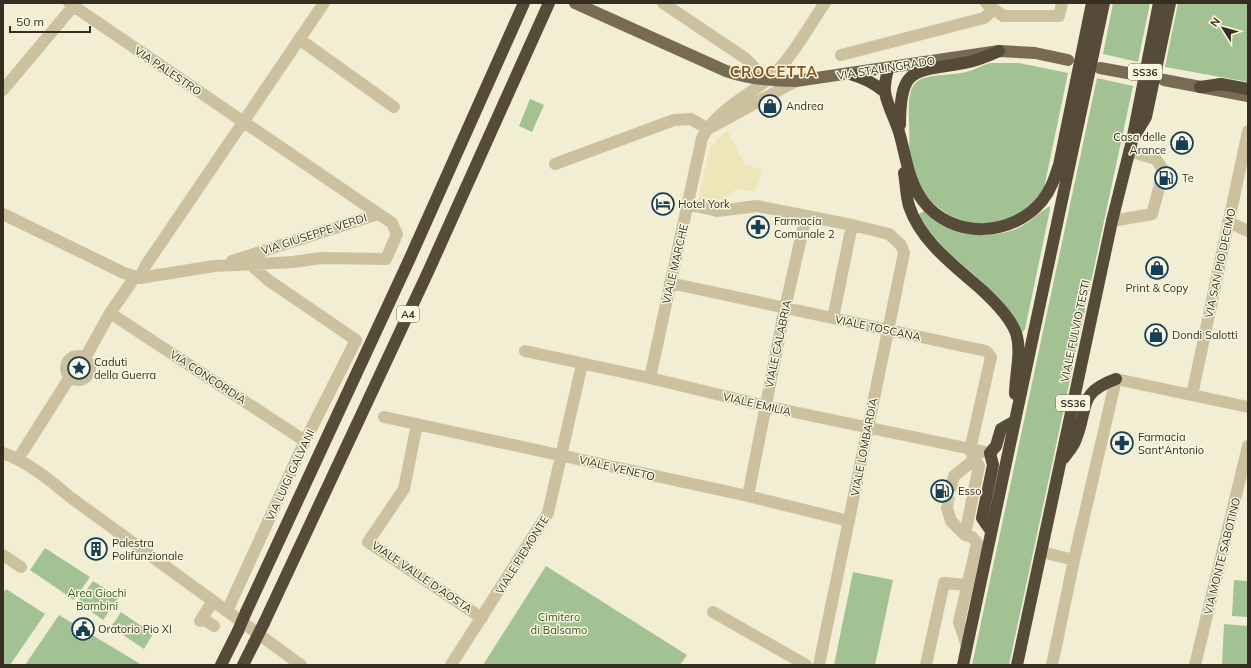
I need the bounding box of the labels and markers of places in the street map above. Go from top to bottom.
shop icon: Andrea [757,93,783,119]
place label: Andrea [786,99,824,113]
place label: Casa delle Arance [1113,130,1166,157]
shop icon: Casa delle Arance [1169,130,1195,156]
fuel station icon: Te [1153,165,1179,191]
place label: Te [1182,171,1194,185]
hotel icon: Hotel York [650,191,676,217]
place label: Hotel York [678,197,730,211]
pharmacy icon: Farmacia Comunale 2 [745,214,771,240]
place label: Farmacia Comunale 2 [774,214,835,241]
shop icon: Print & Copy [1144,255,1170,281]
place label: Print & Copy [1126,281,1189,295]
shop icon: Dondi Salotti [1143,322,1169,348]
place label: Dondi Salotti [1172,328,1238,342]
place icon: Caduti della Guerra [66,355,92,381]
place label: Caduti della Guerra [94,355,156,382]
pharmacy icon: Farmacia Sant'Antonio [1109,430,1135,456]
place label: Farmacia Sant'Antonio [1138,430,1204,457]
fuel station icon: Esso [929,478,955,504]
place label: Esso [958,484,982,498]
building icon: Palestra Polifunzionale [83,536,109,562]
place label: Palestra Polifunzionale [112,536,183,563]
public building icon: Oratorio Pio XI [70,616,96,642]
place label: Oratorio Pio XI [98,622,172,636]

